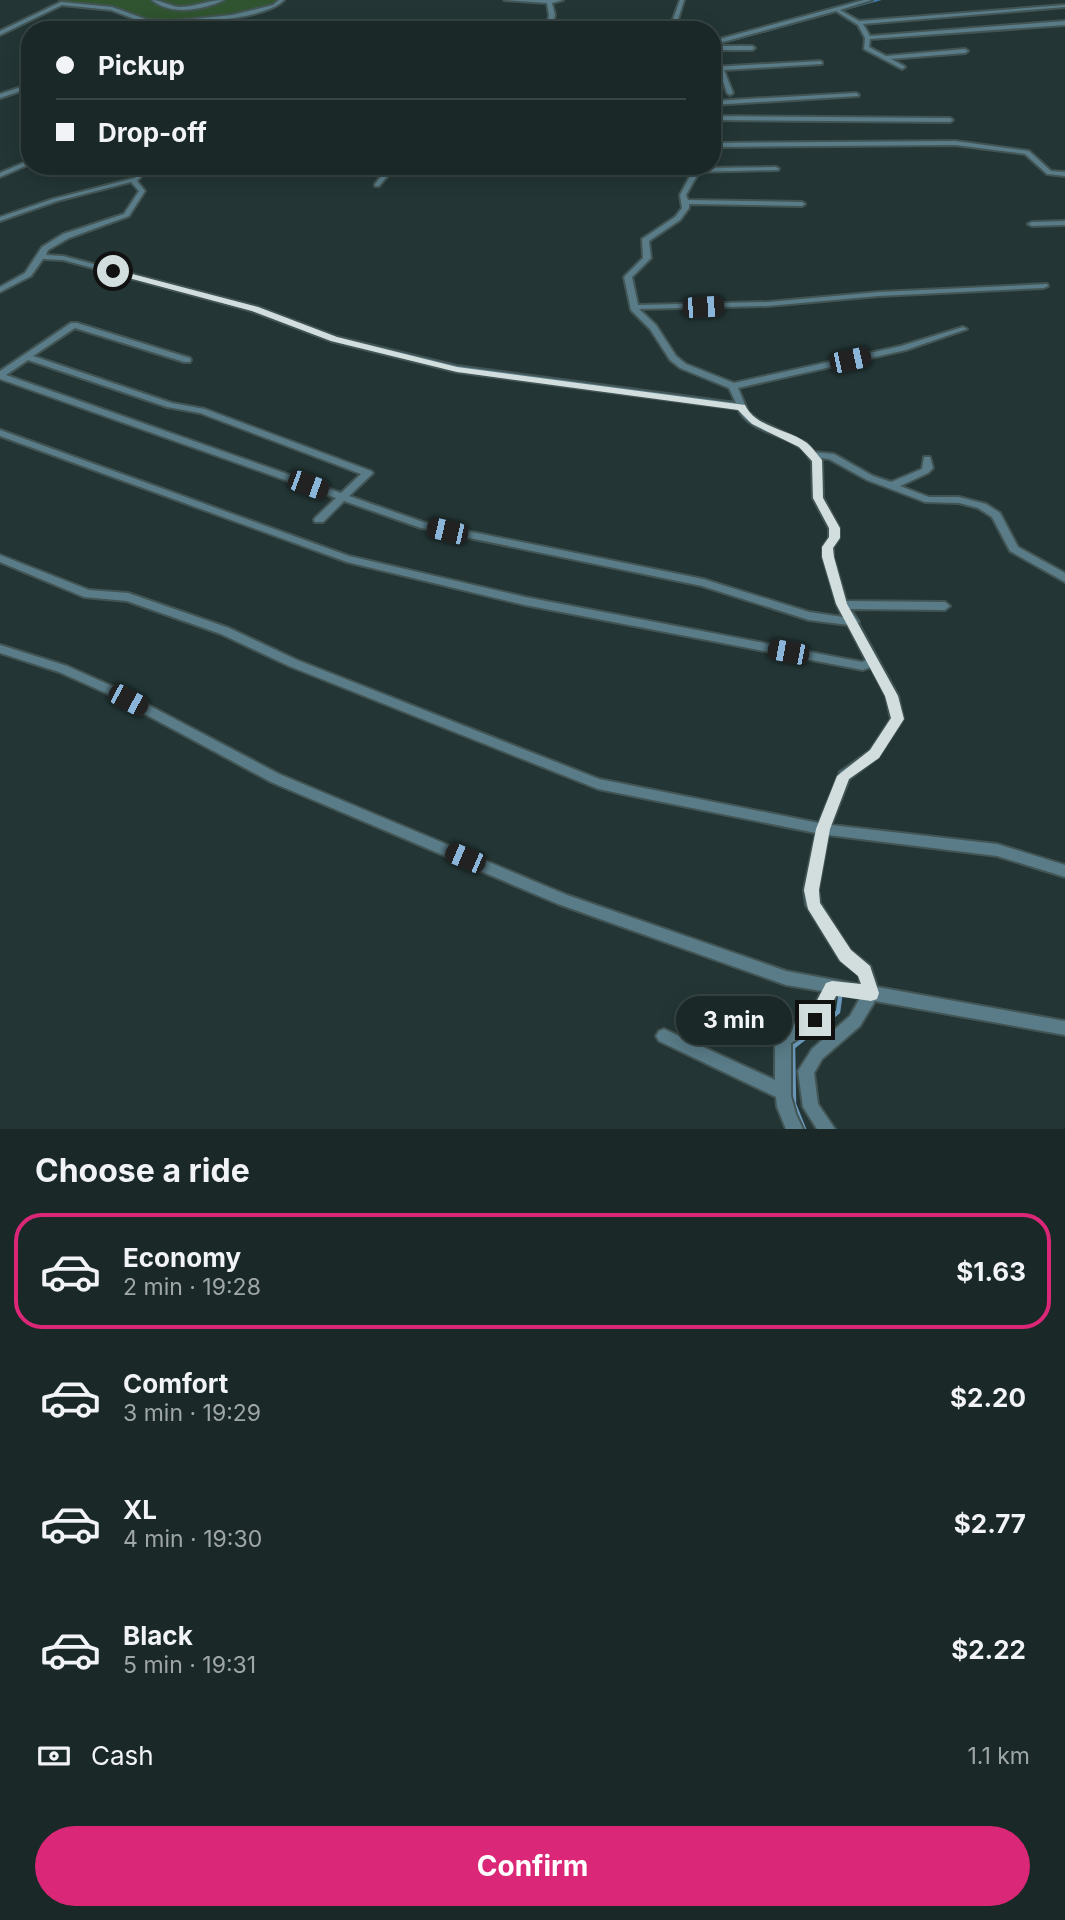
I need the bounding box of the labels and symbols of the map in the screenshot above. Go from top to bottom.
route start [97,255,129,287]
car [682,295,725,319]
car [828,345,873,375]
car [285,468,332,502]
car [425,516,470,546]
car [766,638,811,666]
car [105,681,152,719]
car [442,840,489,876]
callout: 3 min [675,996,790,1044]
route end [799,1004,831,1036]

